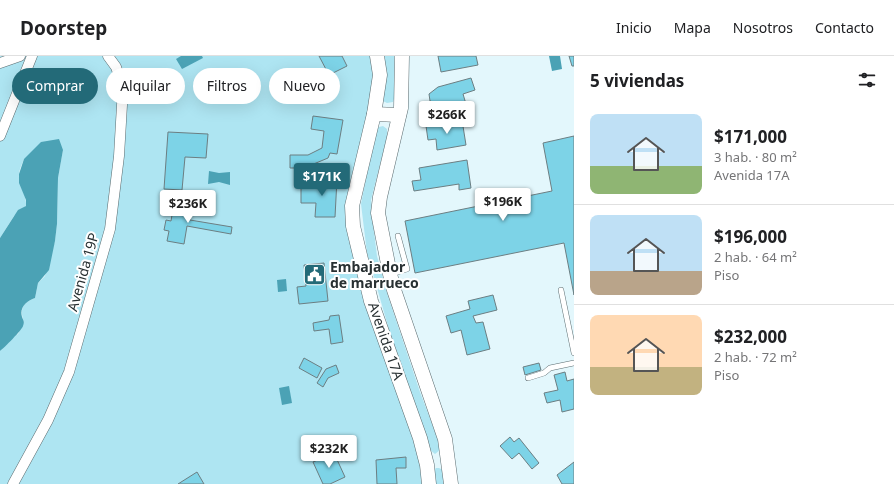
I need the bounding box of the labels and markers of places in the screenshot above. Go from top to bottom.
pin: $266K [419,101,475,135]
pin: $171K [294,163,350,197]
pin: $196K [475,188,531,222]
pin: $236K [160,190,216,224]
place label: Embajador de marrueco [330,257,419,292]
public building icon: Embajador de marrueco [302,262,328,288]
pin: $232K [301,435,357,469]

